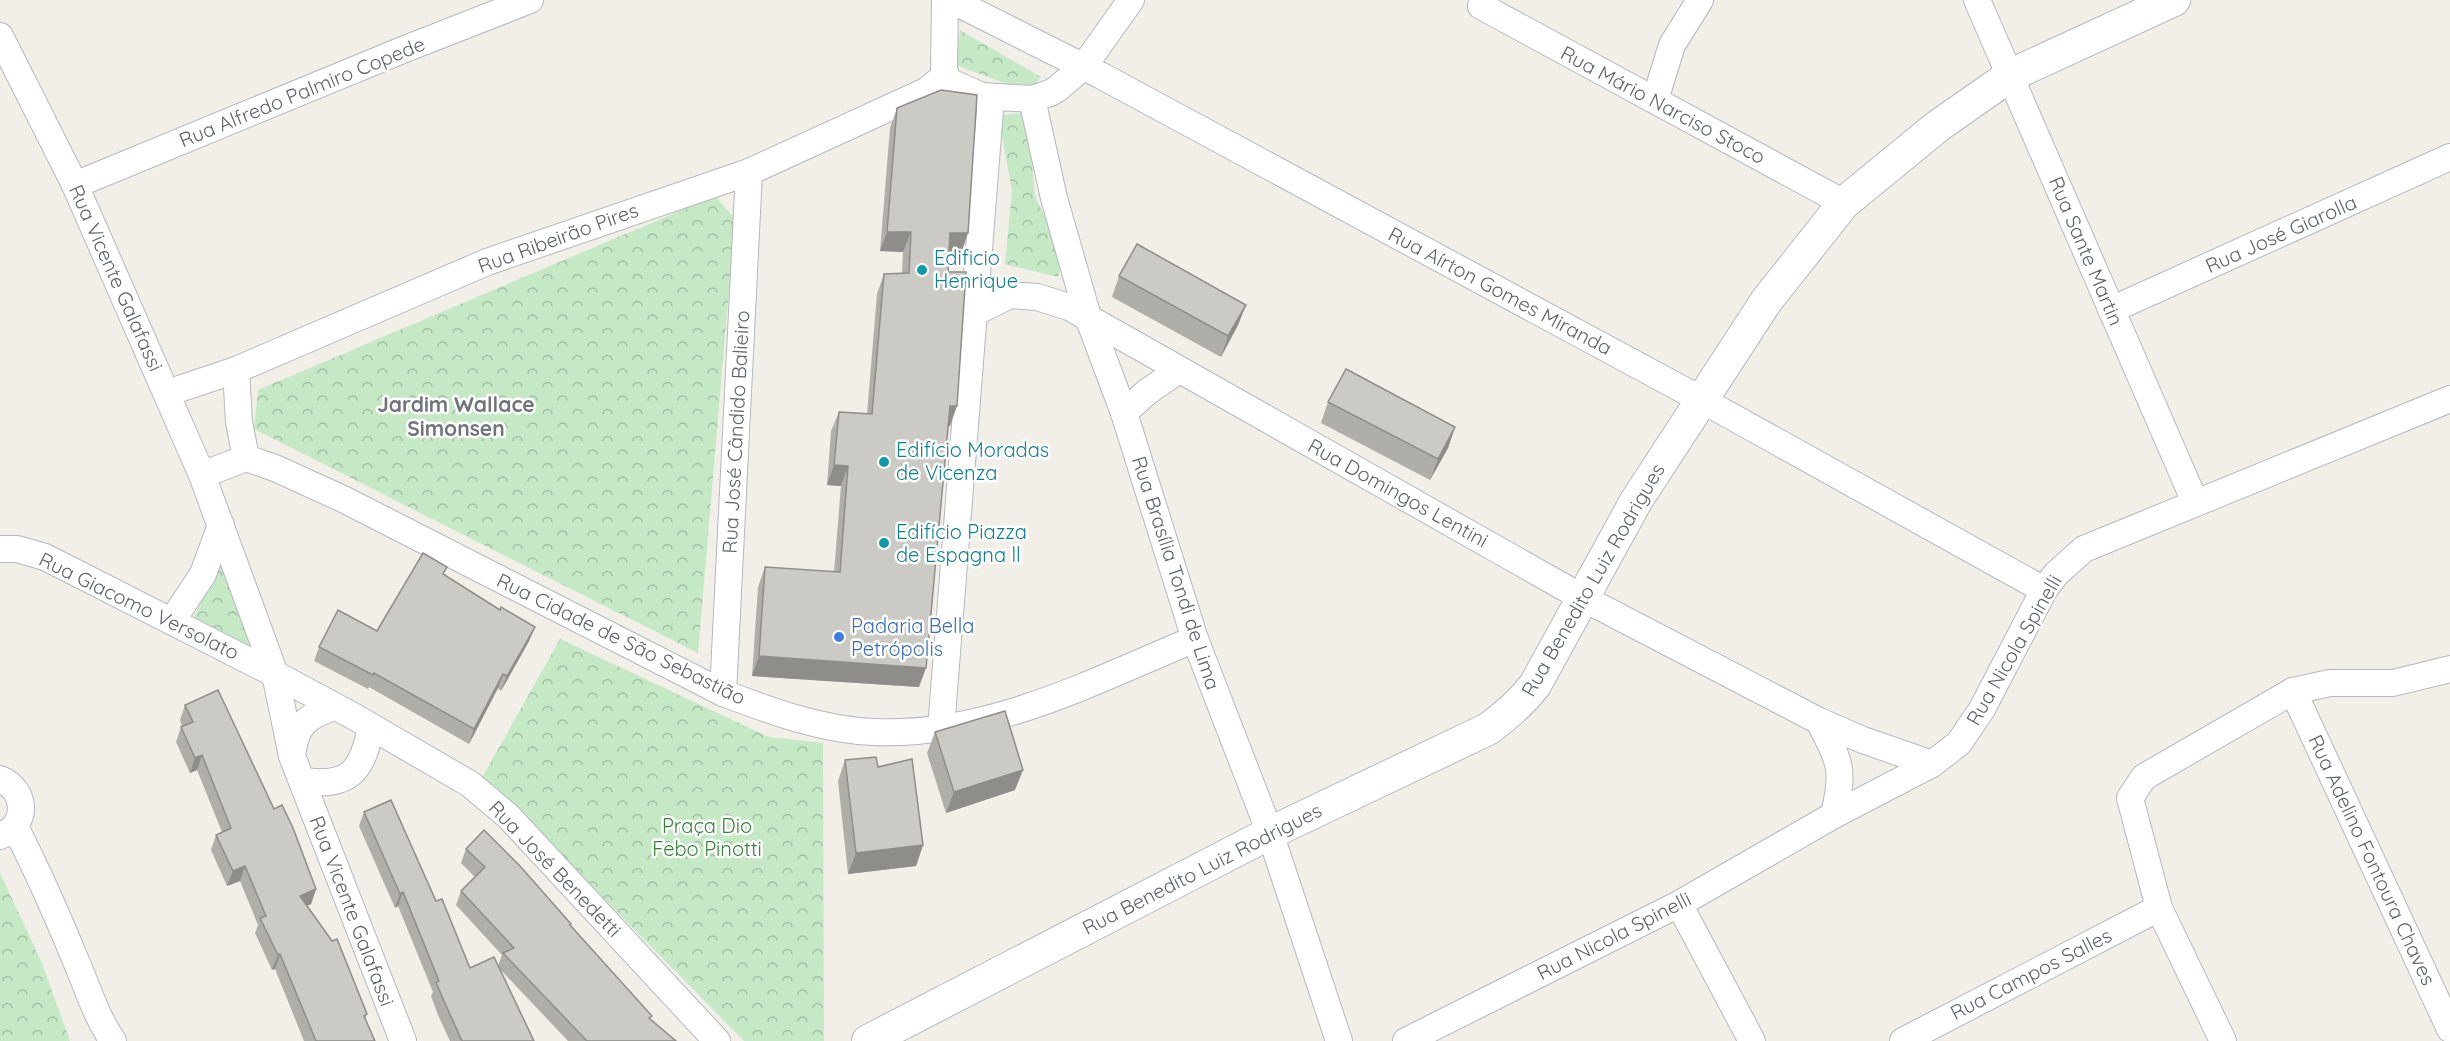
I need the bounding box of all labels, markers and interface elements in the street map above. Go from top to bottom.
street label: Rua Alfredo Palmiro Copede [175,31,428,152]
street label: Rua Mário Narciso Stoco [1557,40,1770,169]
street label: Rua Sante Martin [2044,173,2129,329]
street label: Rua Vicente Galafassi [64,181,169,375]
street label: Rua José Giarolla [2201,189,2360,278]
street label: Rua Ribeirão Pires [474,197,641,278]
street label: Rua Aírton Gomes Miranda [1384,221,1616,360]
place label: Edificio Henrique [934,245,1018,293]
marker: Edificio Henrique [915,263,929,277]
street label: Rua José Cândido Balieiro [717,310,754,554]
district label: Jardim Wallace Simonsen [377,391,535,441]
street label: Rua Domingos Lentini [1304,433,1493,553]
place label: Edifício Moradas de Vicenza [896,437,1049,485]
street label: Rua Brasília Tondi de Lima [1127,453,1226,693]
marker: Edifício Moradas de Vicenza [877,455,891,469]
street label: Rua Benedito Luiz Rodrigues [1515,459,1670,701]
place label: Edifício Piazza de Espagna ll [896,519,1027,567]
marker: Edifício Piazza de Espagna ll [877,536,891,550]
street label: Rua Giacomo Versolato [35,546,243,665]
street label: Rua Cidade de São Sebastião [493,567,750,710]
street label: Rua Nicola Spinelli [1960,570,2067,729]
place label: Padaria Bella Petrópolis [851,613,974,661]
marker: Padaria Bella Petrópolis [832,630,846,644]
street label: Rua Adelino Fontoura Chaves [2303,730,2442,989]
street label: Rua José Benedetti [484,795,627,942]
street label: Rua Benedito Luiz Rodrigues [1078,797,1326,940]
street label: Rua Vicente Galafassi [305,812,400,1009]
park label: Praça Dio Febo Pinotti [652,813,762,861]
street label: Rua Nicola Spinelli [1533,886,1695,985]
street label: Rua Campos Salles [1946,922,2116,1025]

